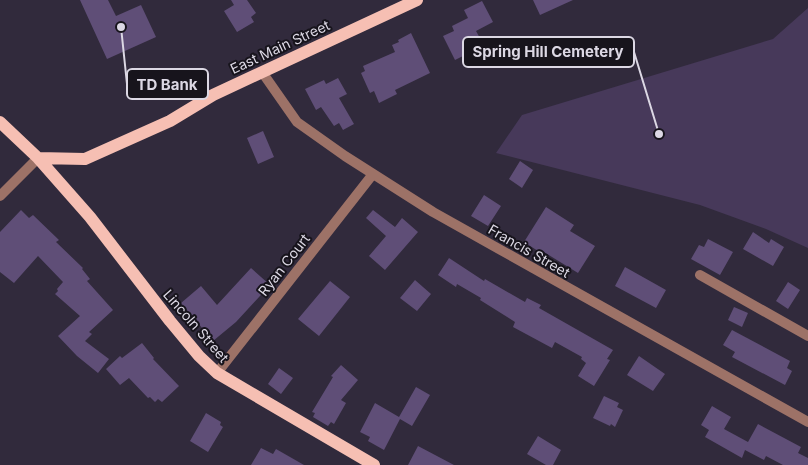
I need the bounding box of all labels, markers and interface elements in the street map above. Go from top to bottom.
street label: East Main Street [227,16,333,77]
callout: Spring Hill Cemetery [463,37,634,67]
text: Spring Hill Cemetery [472,42,624,61]
callout: TD Bank [127,69,208,99]
text: TD Bank [136,75,198,94]
street label: Francis Street [485,220,573,281]
street label: Ryan Court [254,230,313,299]
street label: Lincoln Street [160,286,233,366]

